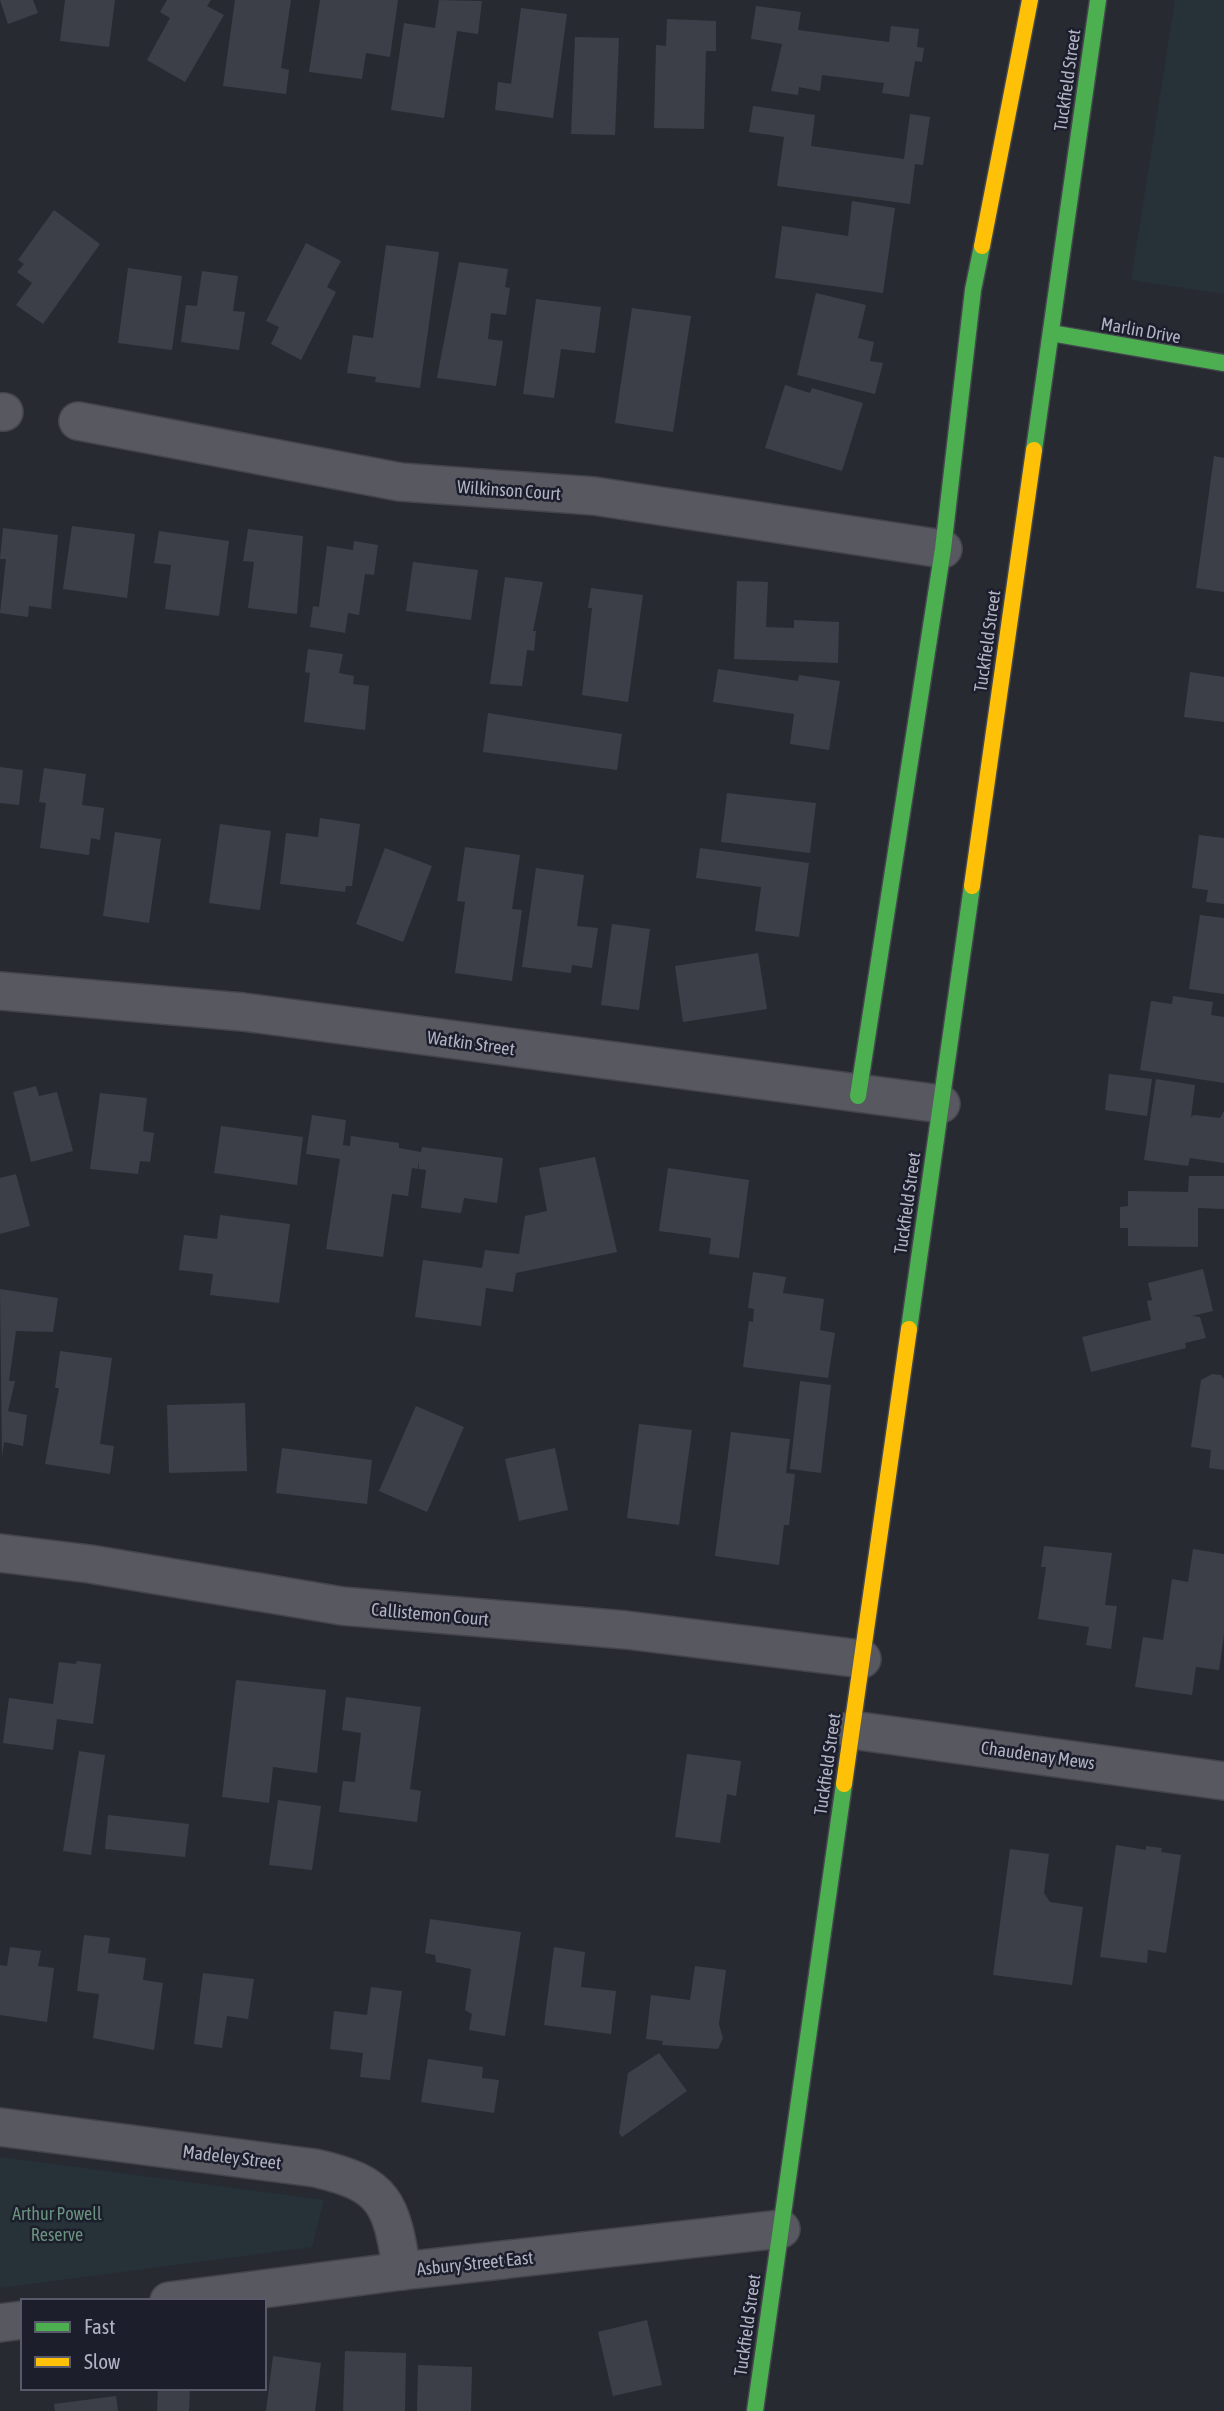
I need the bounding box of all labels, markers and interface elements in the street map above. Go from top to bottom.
street label: Tuckfield Street [1049,28,1085,132]
street label: Marlin Drive [1099,313,1183,347]
street label: Wilkinson Court [456,476,562,504]
street label: Tuckfield Street [969,589,1005,693]
street label: Watkin Street [426,1026,516,1060]
street label: Tuckfield Street [889,1151,925,1255]
street label: Callistemon Court [370,1598,490,1630]
street label: Tuckfield Street [809,1712,845,1816]
street label: Chaudenay Mews [980,1737,1096,1773]
street label: Madeley Street [182,2141,282,2173]
park label: Arthur Powell Reserve [12,2203,102,2245]
street label: Asbury Street East [416,2246,534,2280]
street label: Tuckfield Street [729,2273,765,2377]
legend [21,2299,266,2390]
text: Fast [84,2314,115,2338]
text: Slow [84,2349,121,2373]

